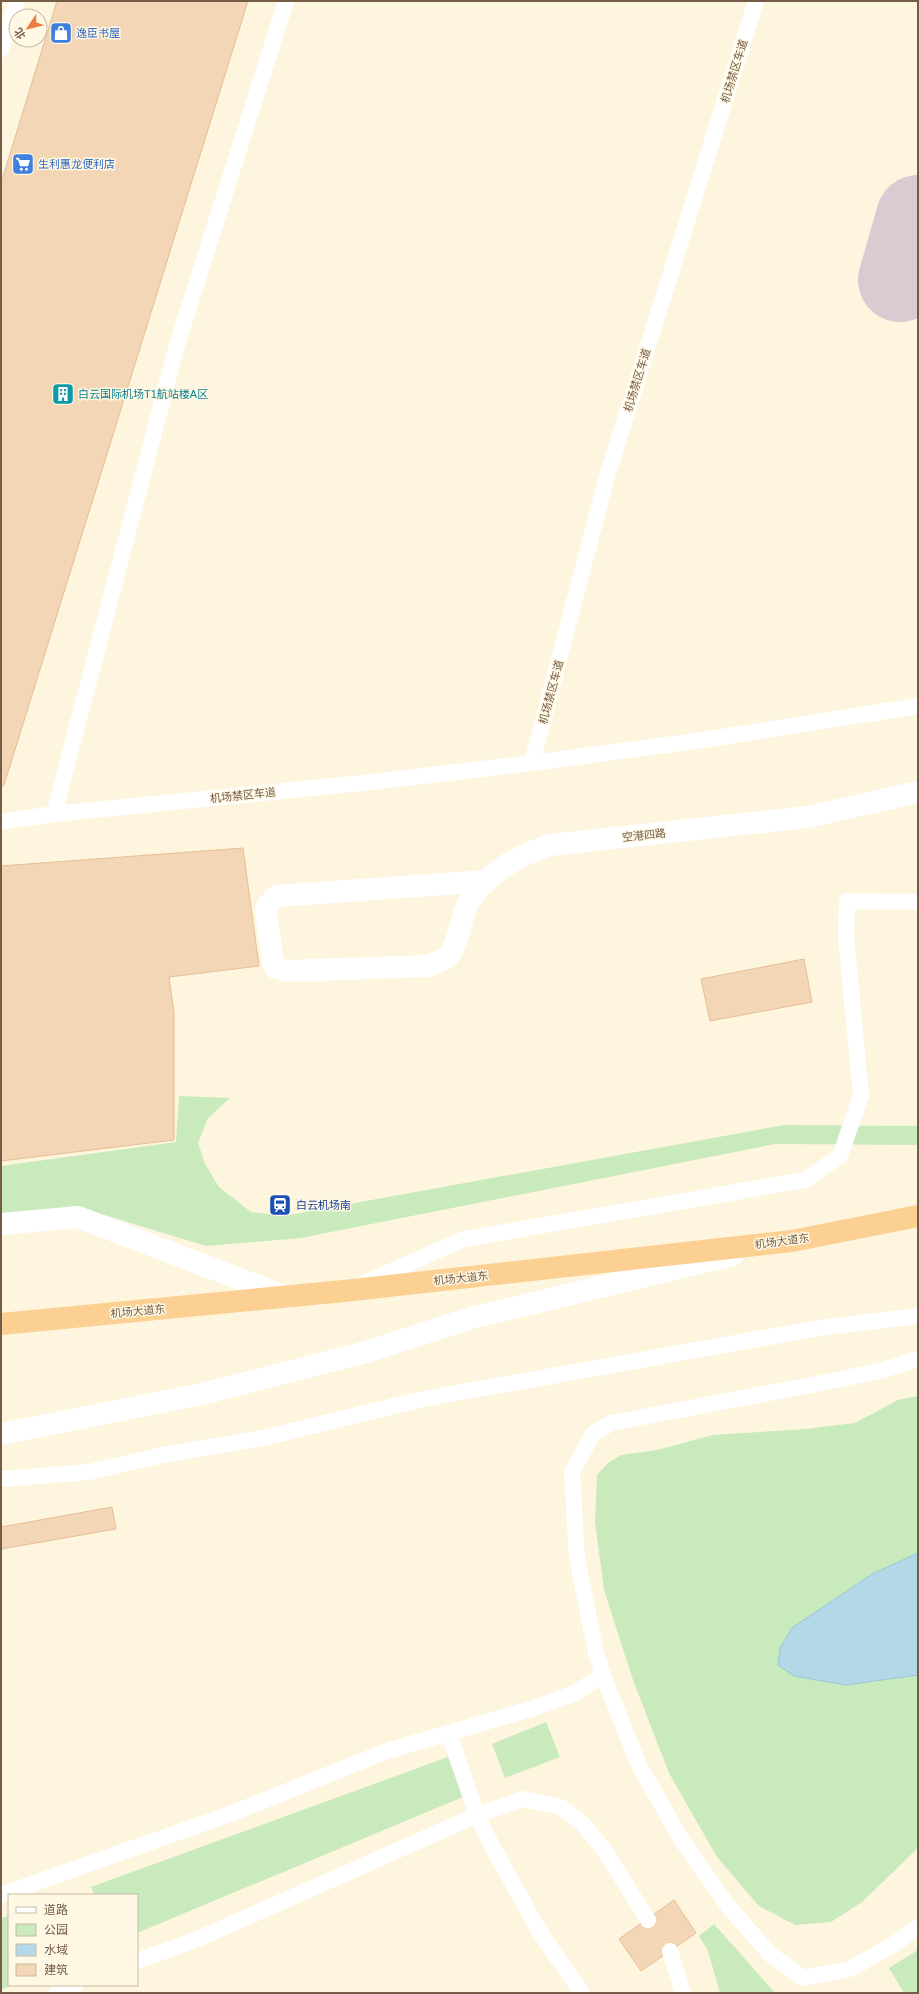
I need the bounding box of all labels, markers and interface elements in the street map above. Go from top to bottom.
north arrow [8,8,48,48]
shop icon: 逸臣书屋 [48,20,74,46]
text: 北 [12,26,28,42]
place label: 逸臣书屋 [76,27,120,39]
street label: 机场禁区车道 [719,38,749,104]
supermarket icon: 生利惠龙便利店 [10,151,36,177]
place label: 生利惠龙便利店 [38,158,115,170]
street label: 机场禁区车道 [622,347,652,413]
building icon: 白云国际机场T1航站楼A区 [50,381,76,407]
place label: 白云国际机场T1航站楼A区 [78,388,208,400]
street label: 机场禁区车道 [537,659,565,725]
street label: 机场禁区车道 [210,786,276,804]
street label: 空港四路 [621,827,667,843]
station icon: 白云机场南 [267,1192,293,1218]
place label: 白云机场南 [296,1199,351,1211]
street label: 机场大道东 [754,1231,810,1251]
street label: 机场大道东 [433,1269,489,1287]
street label: 机场大道东 [110,1303,166,1319]
legend [8,1894,138,1986]
text: 道路 [44,1903,68,1917]
text: 公园 [44,1923,68,1937]
text: 水域 [44,1943,68,1957]
text: 建筑 [44,1963,68,1977]

